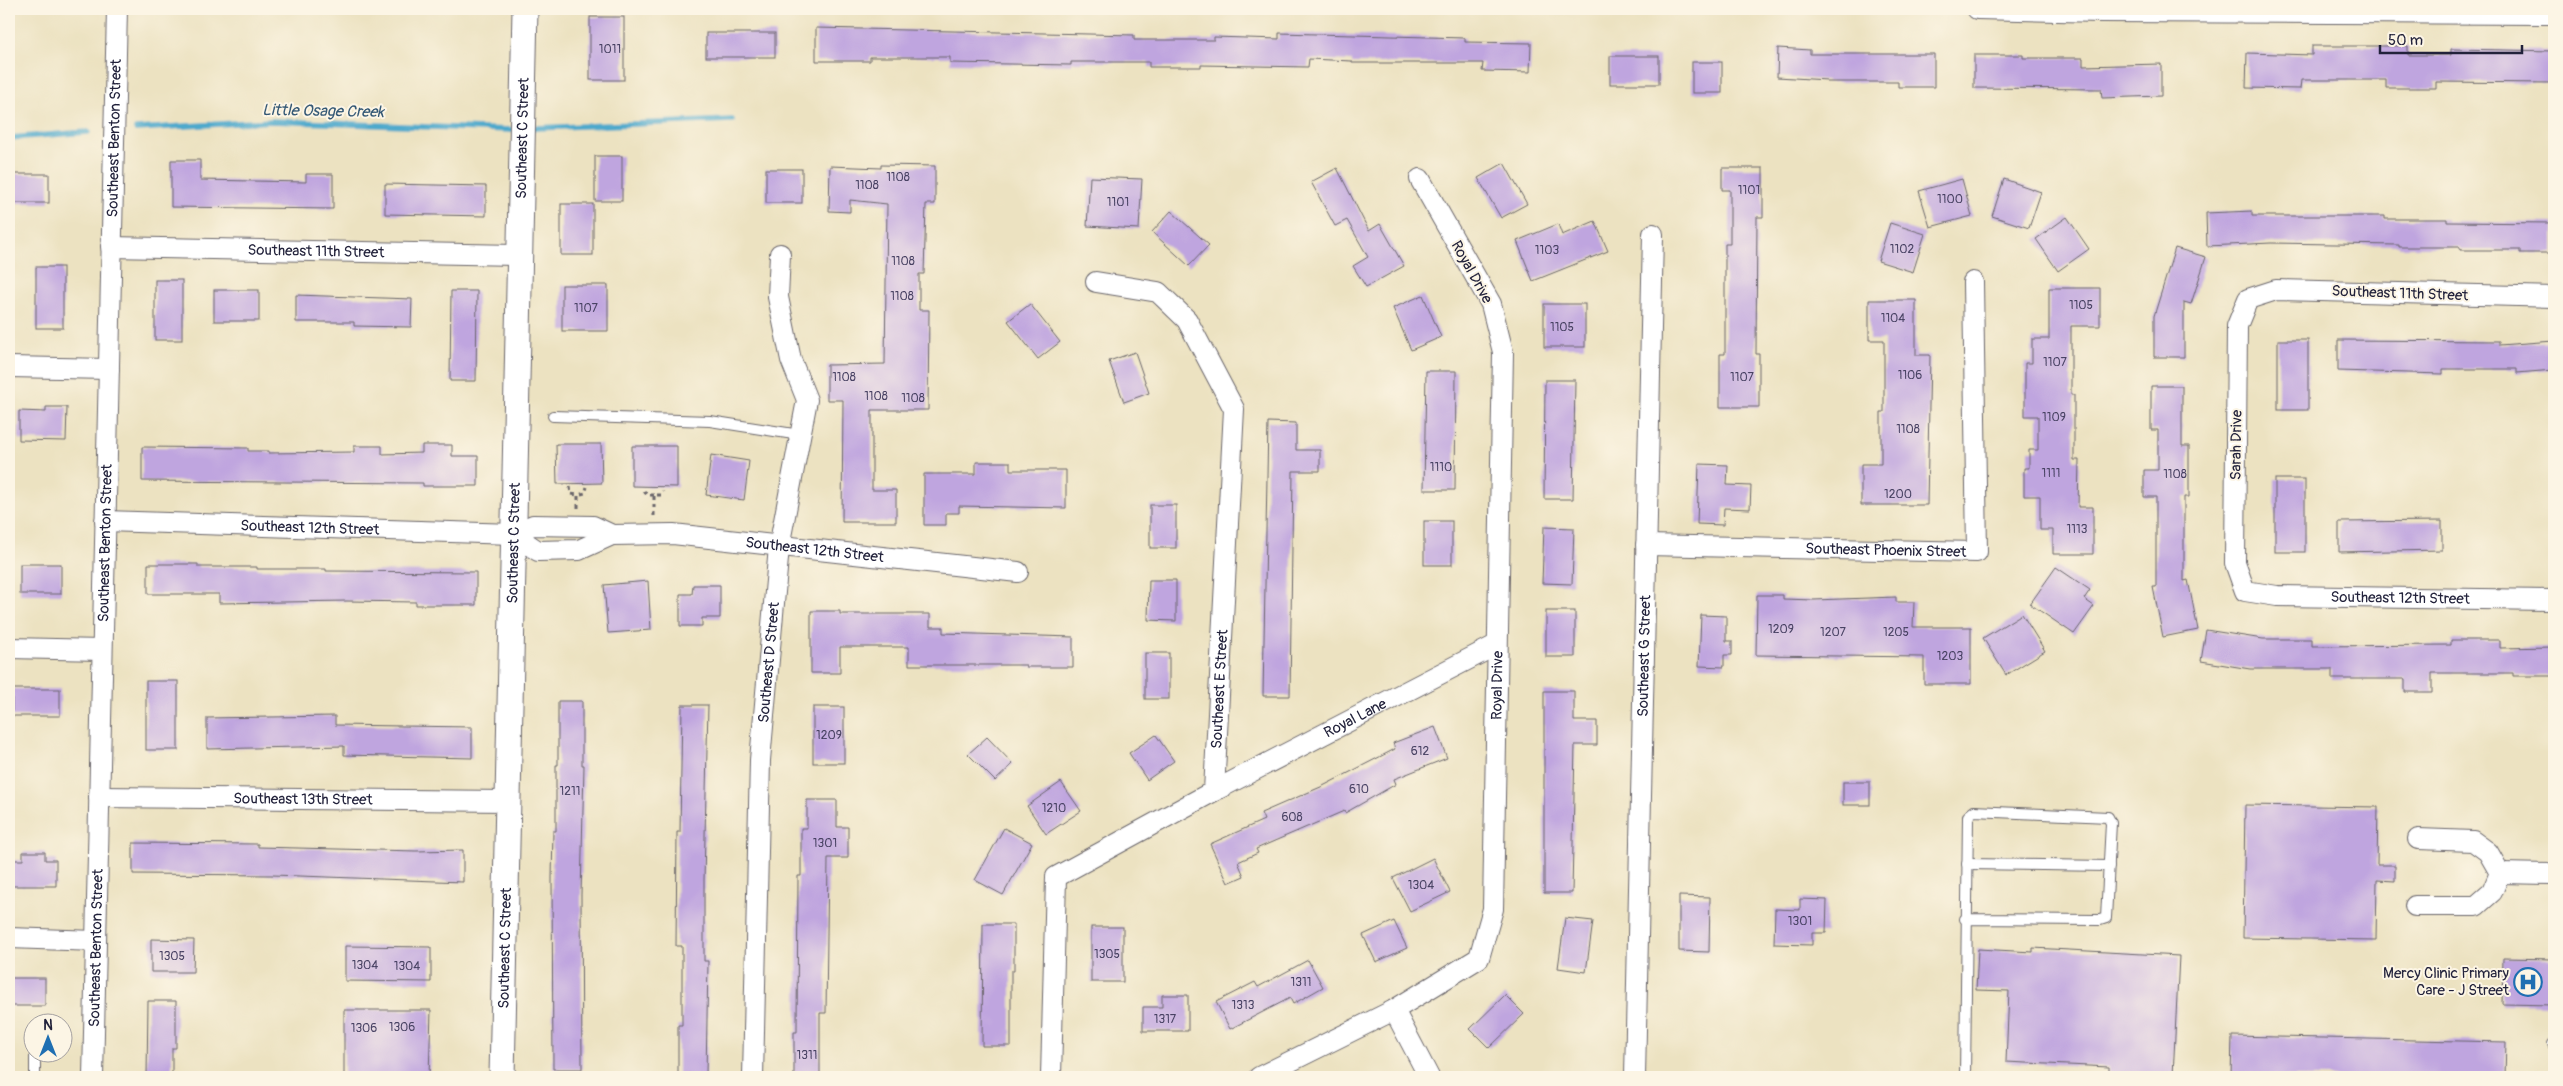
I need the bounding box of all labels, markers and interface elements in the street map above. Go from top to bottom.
scale bar [2380,22,2523,54]
text: 50 m [2388,31,2423,50]
house number: 1011 [599,42,621,57]
street label: Southeast Benton Street [103,58,126,218]
street label: Southeast C Street [512,77,534,199]
water label: Little Osage Creek [262,100,385,122]
house number: 1108 [886,170,910,185]
house number: 1108 [855,178,879,193]
house number: 1101 [1738,183,1760,198]
house number: 1100 [1937,192,1963,207]
house number: 1101 [1107,195,1129,210]
street label: Royal Drive [1447,237,1497,308]
street label: Southeast 11th Street [247,241,385,262]
house number: 1102 [1890,242,1914,257]
house number: 1103 [1535,243,1559,258]
house number: 1108 [891,254,915,269]
street label: Southeast 11th Street [2331,282,2469,305]
house number: 1108 [890,289,914,304]
house number: 1105 [2069,298,2093,313]
house number: 1107 [574,301,599,316]
house number: 1104 [1881,311,1905,326]
house number: 1105 [1550,320,1574,335]
house number: 1107 [2043,355,2068,370]
house number: 1106 [1898,368,1922,383]
house number: 1108 [832,370,856,385]
house number: 1107 [1730,370,1755,385]
house number: 1108 [864,389,888,404]
house number: 1108 [901,391,925,406]
street label: Sarah Drive [2226,409,2247,480]
house number: 1109 [2042,410,2066,425]
house number: 1108 [1896,422,1920,437]
house number: 1110 [1430,460,1452,475]
street label: Southeast Benton Street [94,463,117,622]
house number: 1111 [2042,466,2060,481]
house number: 1108 [2163,467,2187,482]
street label: Southeast C Street [503,481,525,604]
house number: 1200 [1884,487,1912,502]
street label: Southeast 12th Street [240,516,381,540]
house number: 1113 [2067,522,2088,537]
street label: Southeast 12th Street [744,533,886,567]
street label: Southeast Phoenix Street [1805,539,1968,562]
street label: Southeast 12th Street [2330,588,2471,609]
street label: Southeast G Street [1634,594,1655,717]
street label: Southeast D Street [754,600,784,724]
house number: 1209 [1768,622,1794,637]
house number: 1207 [1820,625,1847,640]
house number: 1205 [1883,625,1909,640]
street label: Southeast E Street [1207,628,1233,749]
house number: 1203 [1937,649,1963,664]
street label: Royal Drive [1487,650,1508,720]
street label: Royal Lane [1321,694,1390,742]
house number: 1209 [816,728,842,743]
house number: 612 [1411,744,1429,759]
house number: 610 [1349,782,1369,797]
house number: 1211 [560,784,580,799]
street label: Southeast 13th Street [233,789,374,810]
house number: 1210 [1042,801,1066,816]
house number: 608 [1281,810,1303,825]
house number: 1301 [813,836,837,851]
street label: Southeast Benton Street [85,868,108,1027]
house number: 1304 [1408,878,1434,893]
street label: Southeast C Street [494,886,516,1009]
house number: 1301 [1788,914,1812,929]
house number: 1305 [1094,947,1120,962]
house number: 1305 [159,949,185,964]
house number: 1304 [352,958,378,973]
house number: 1304 [394,959,420,974]
place label: Mercy Clinic Primary Care - J Street [2383,964,2510,1000]
hospital icon: Mercy Clinic Primary Care - J Street [2513,967,2543,997]
house number: 1311 [1291,975,1311,990]
house number: 1313 [1232,998,1255,1013]
house number: 1317 [1154,1012,1177,1027]
north arrow [22,1014,72,1064]
text: N [43,1017,53,1034]
house number: 1306 [389,1020,415,1035]
house number: 1306 [351,1021,377,1036]
house number: 1311 [797,1048,817,1063]

